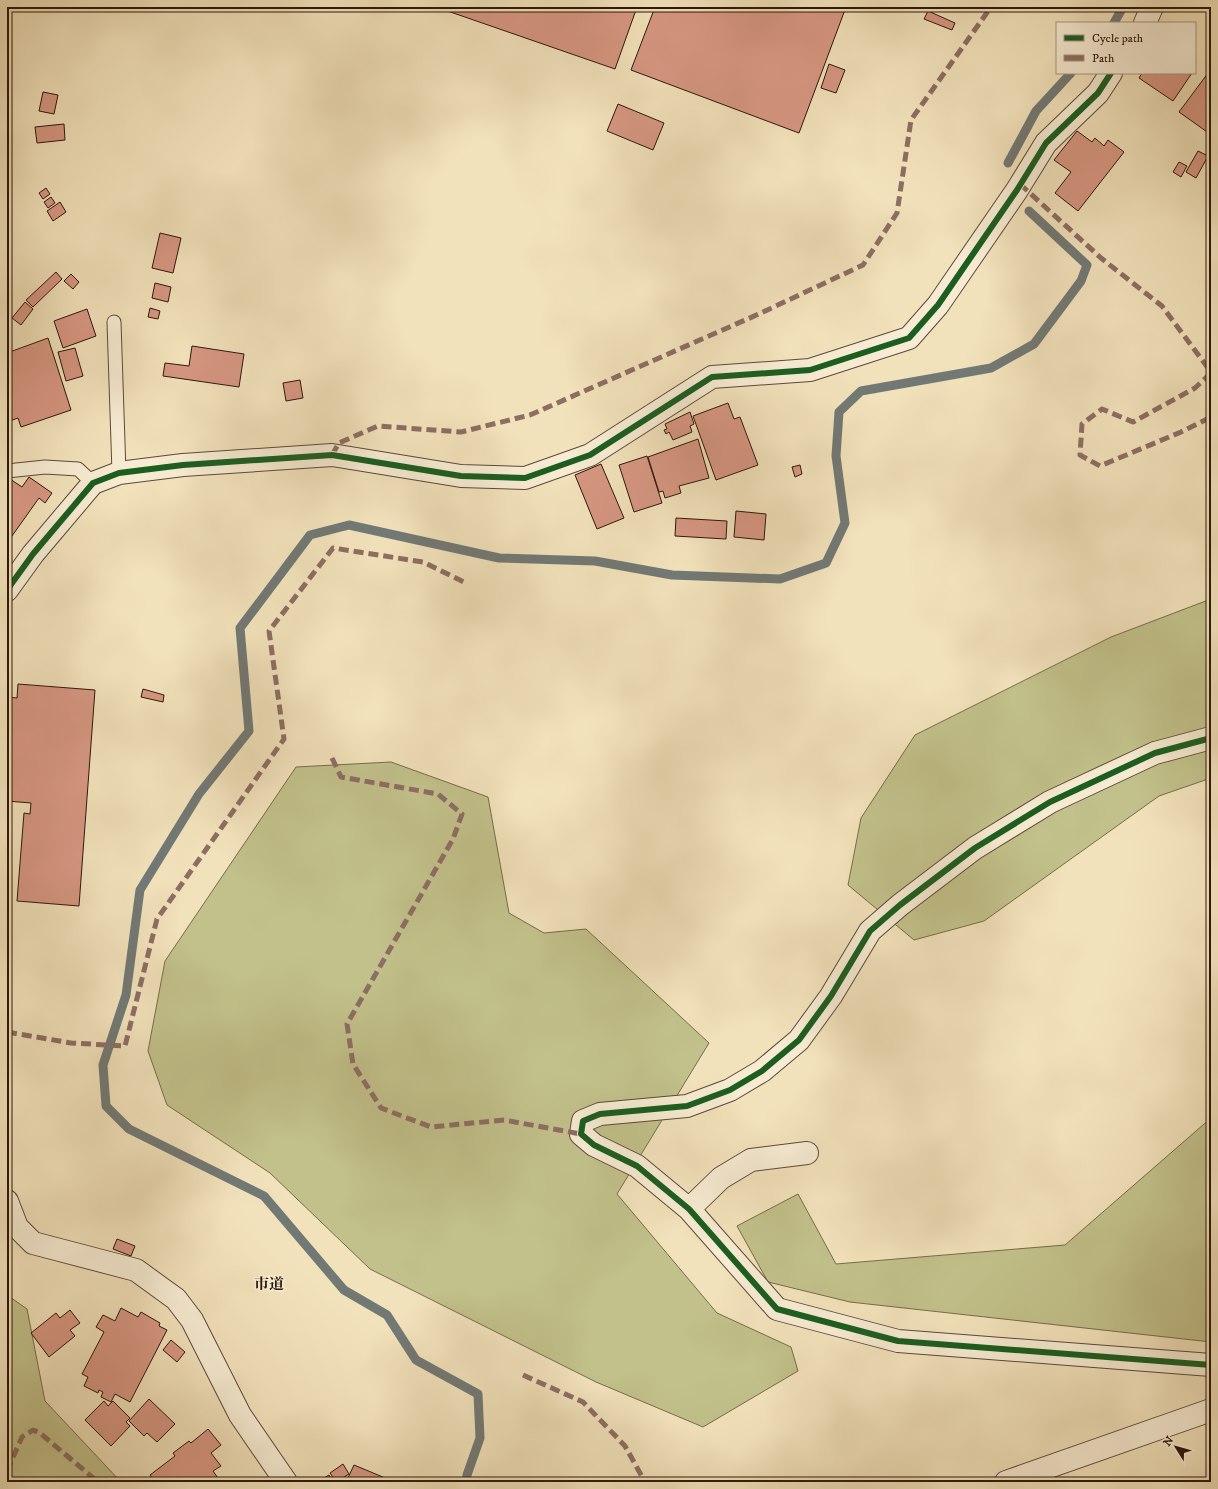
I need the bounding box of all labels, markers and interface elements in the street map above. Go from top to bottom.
legend [1056,22,1196,74]
text: Cycle path [1092,31,1144,46]
text: Path [1092,51,1115,66]
district label: 市道 [254,1275,284,1294]
north arrow [1156,1427,1196,1467]
text: N [1161,1434,1177,1449]

